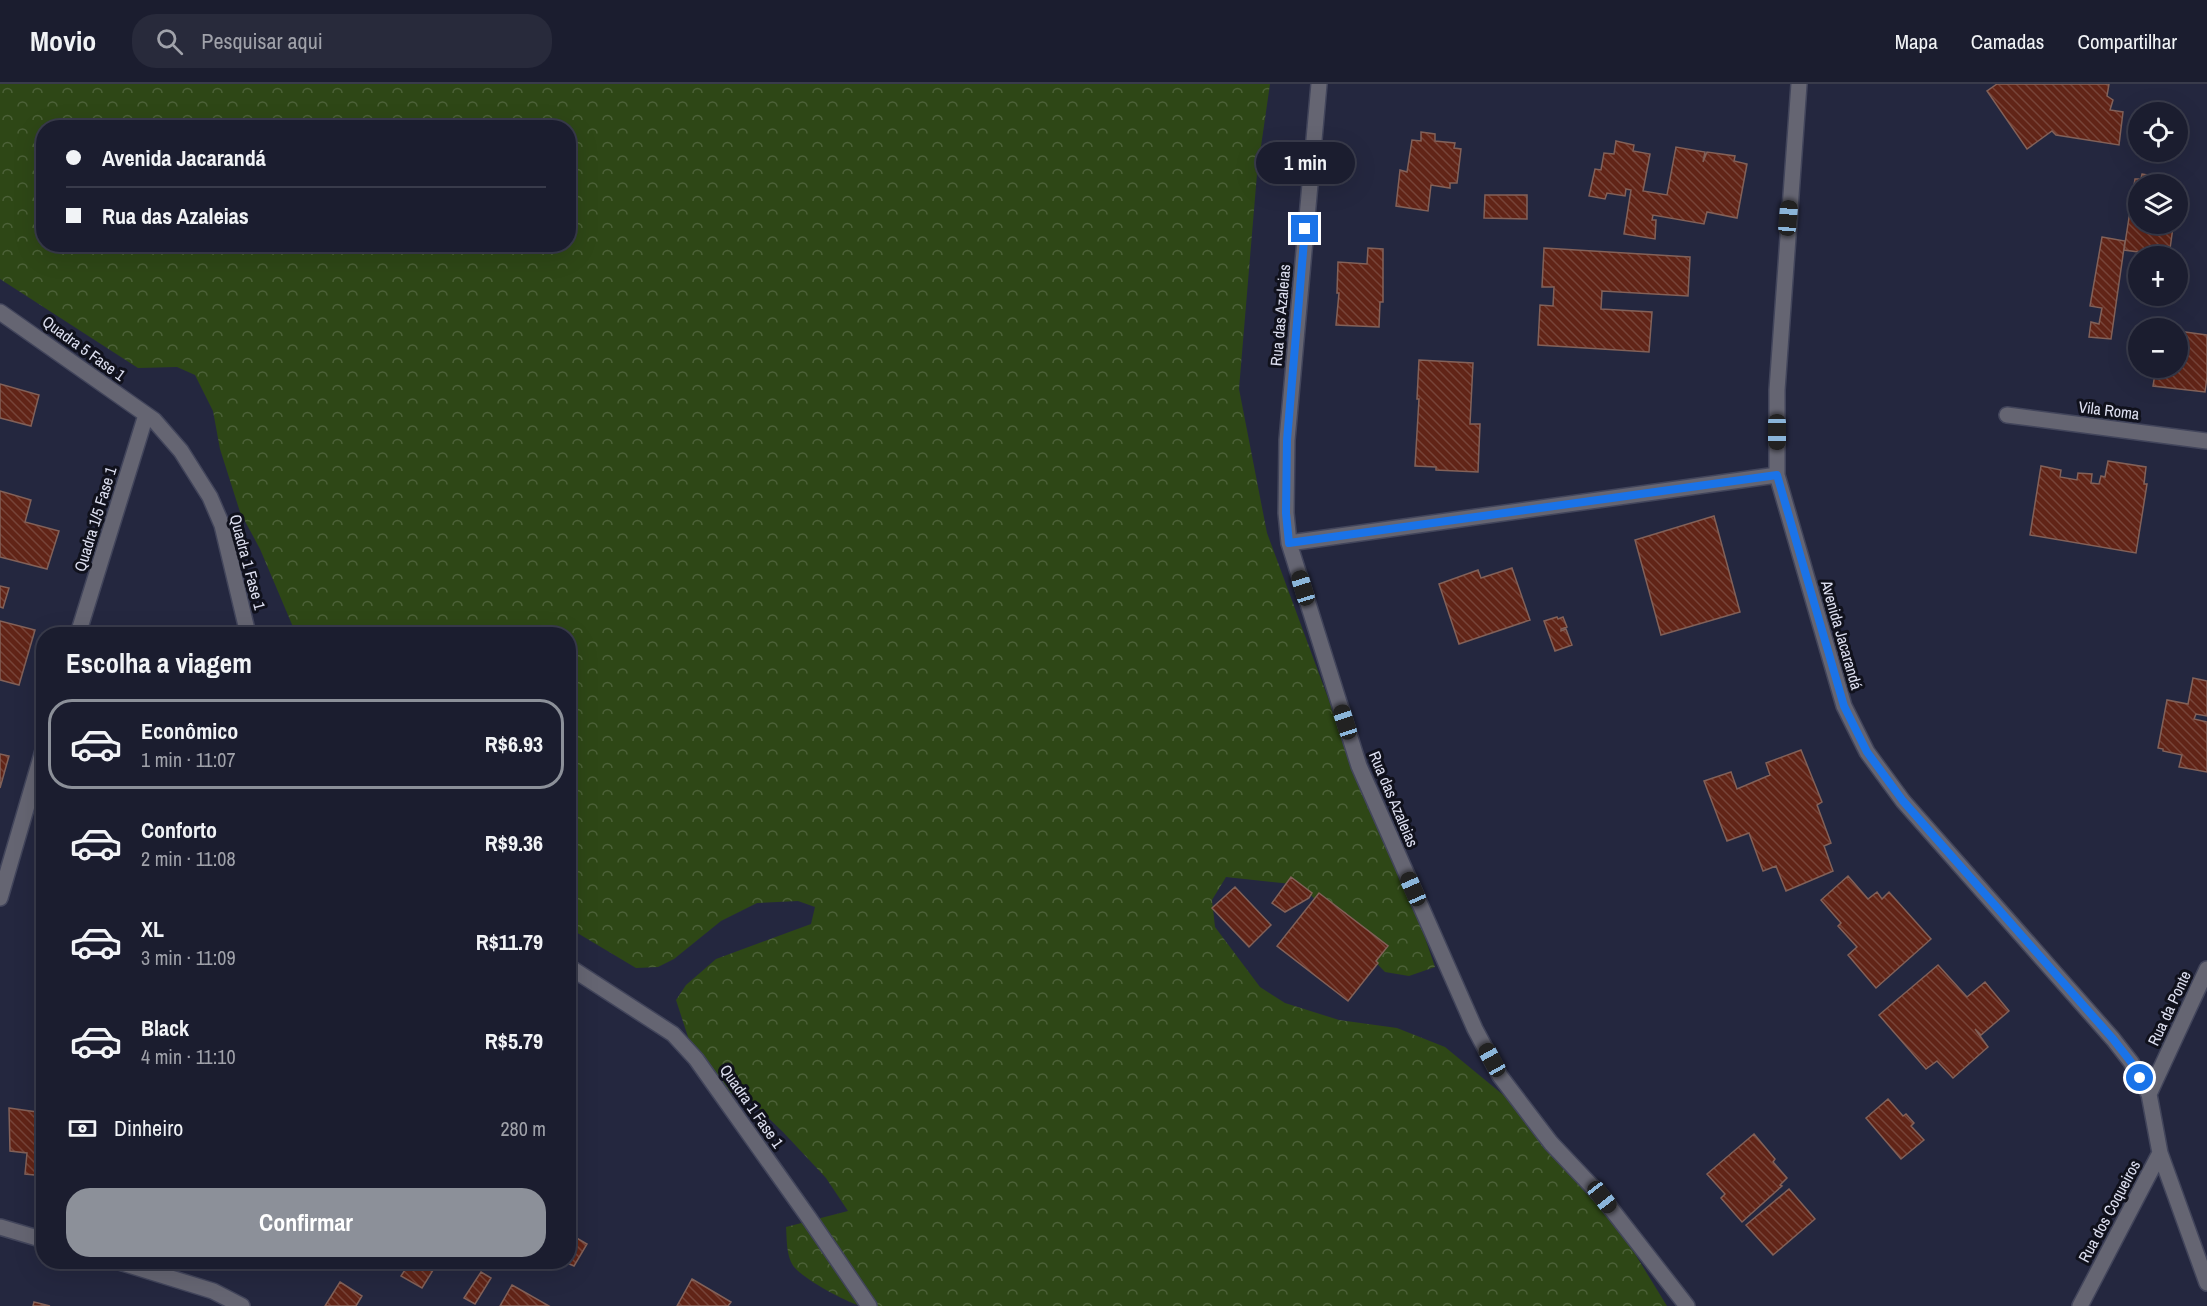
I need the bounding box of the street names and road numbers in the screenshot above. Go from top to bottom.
street label: Rua das Azaleias [1265,263,1295,367]
street label: Quadra 5 Fase 1 [38,310,131,386]
street label: Vila Roma [2077,395,2141,425]
street label: Quadra 1/5 Fase 1 [69,463,122,574]
street label: Quadra 1 Fase 1 [225,512,271,613]
street label: Avenida Jacarandá [1816,577,1868,693]
street label: Rua das Azaleias [1364,748,1424,850]
street label: Rua da Ponte [2142,967,2196,1049]
street label: Quadra 1 Fase 1 [715,1060,789,1153]
street label: Rua dos Coqueiros [2073,1156,2145,1266]

